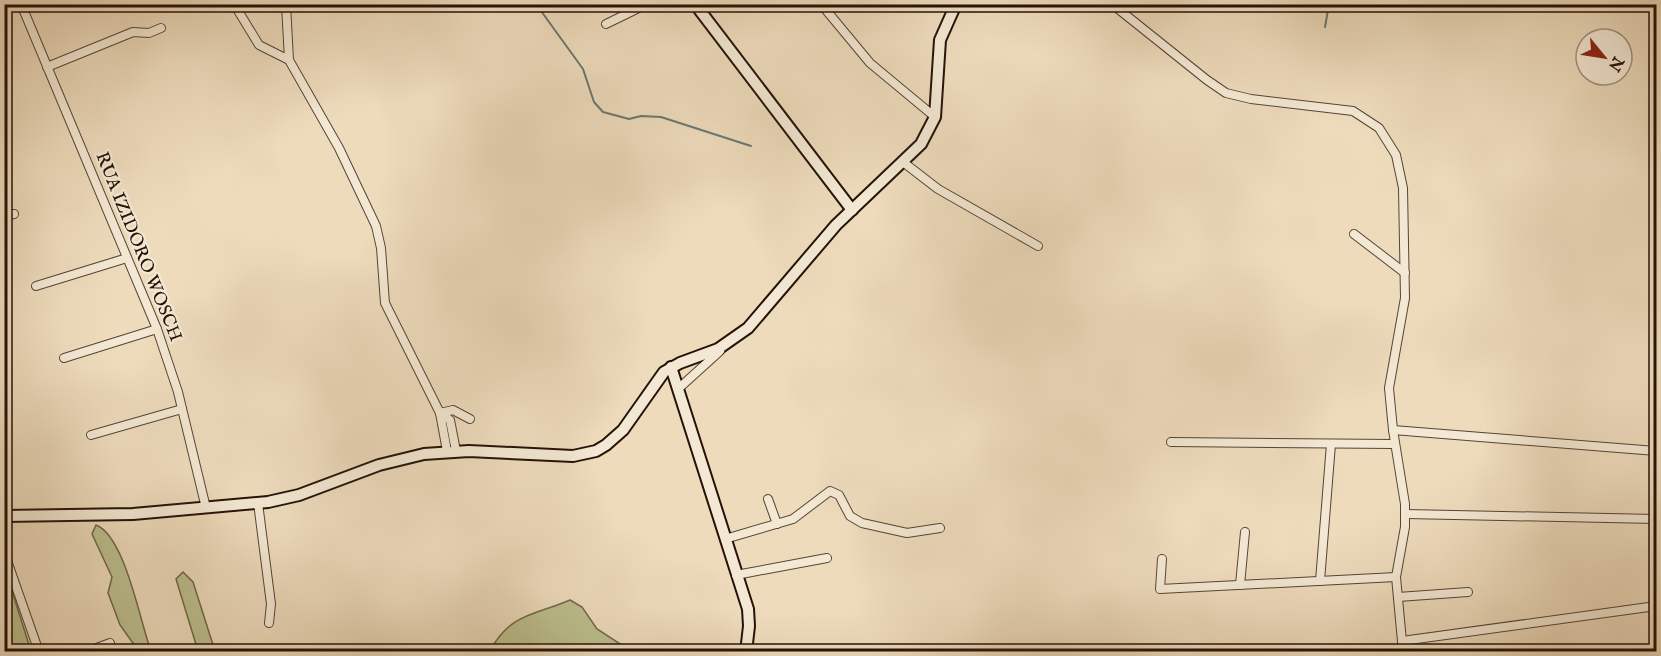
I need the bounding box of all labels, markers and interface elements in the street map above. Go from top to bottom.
north arrow [1574,27,1634,87]
text: N [1603,52,1628,75]
street label: RUA IZIDORO WOSCH [89,149,187,345]

